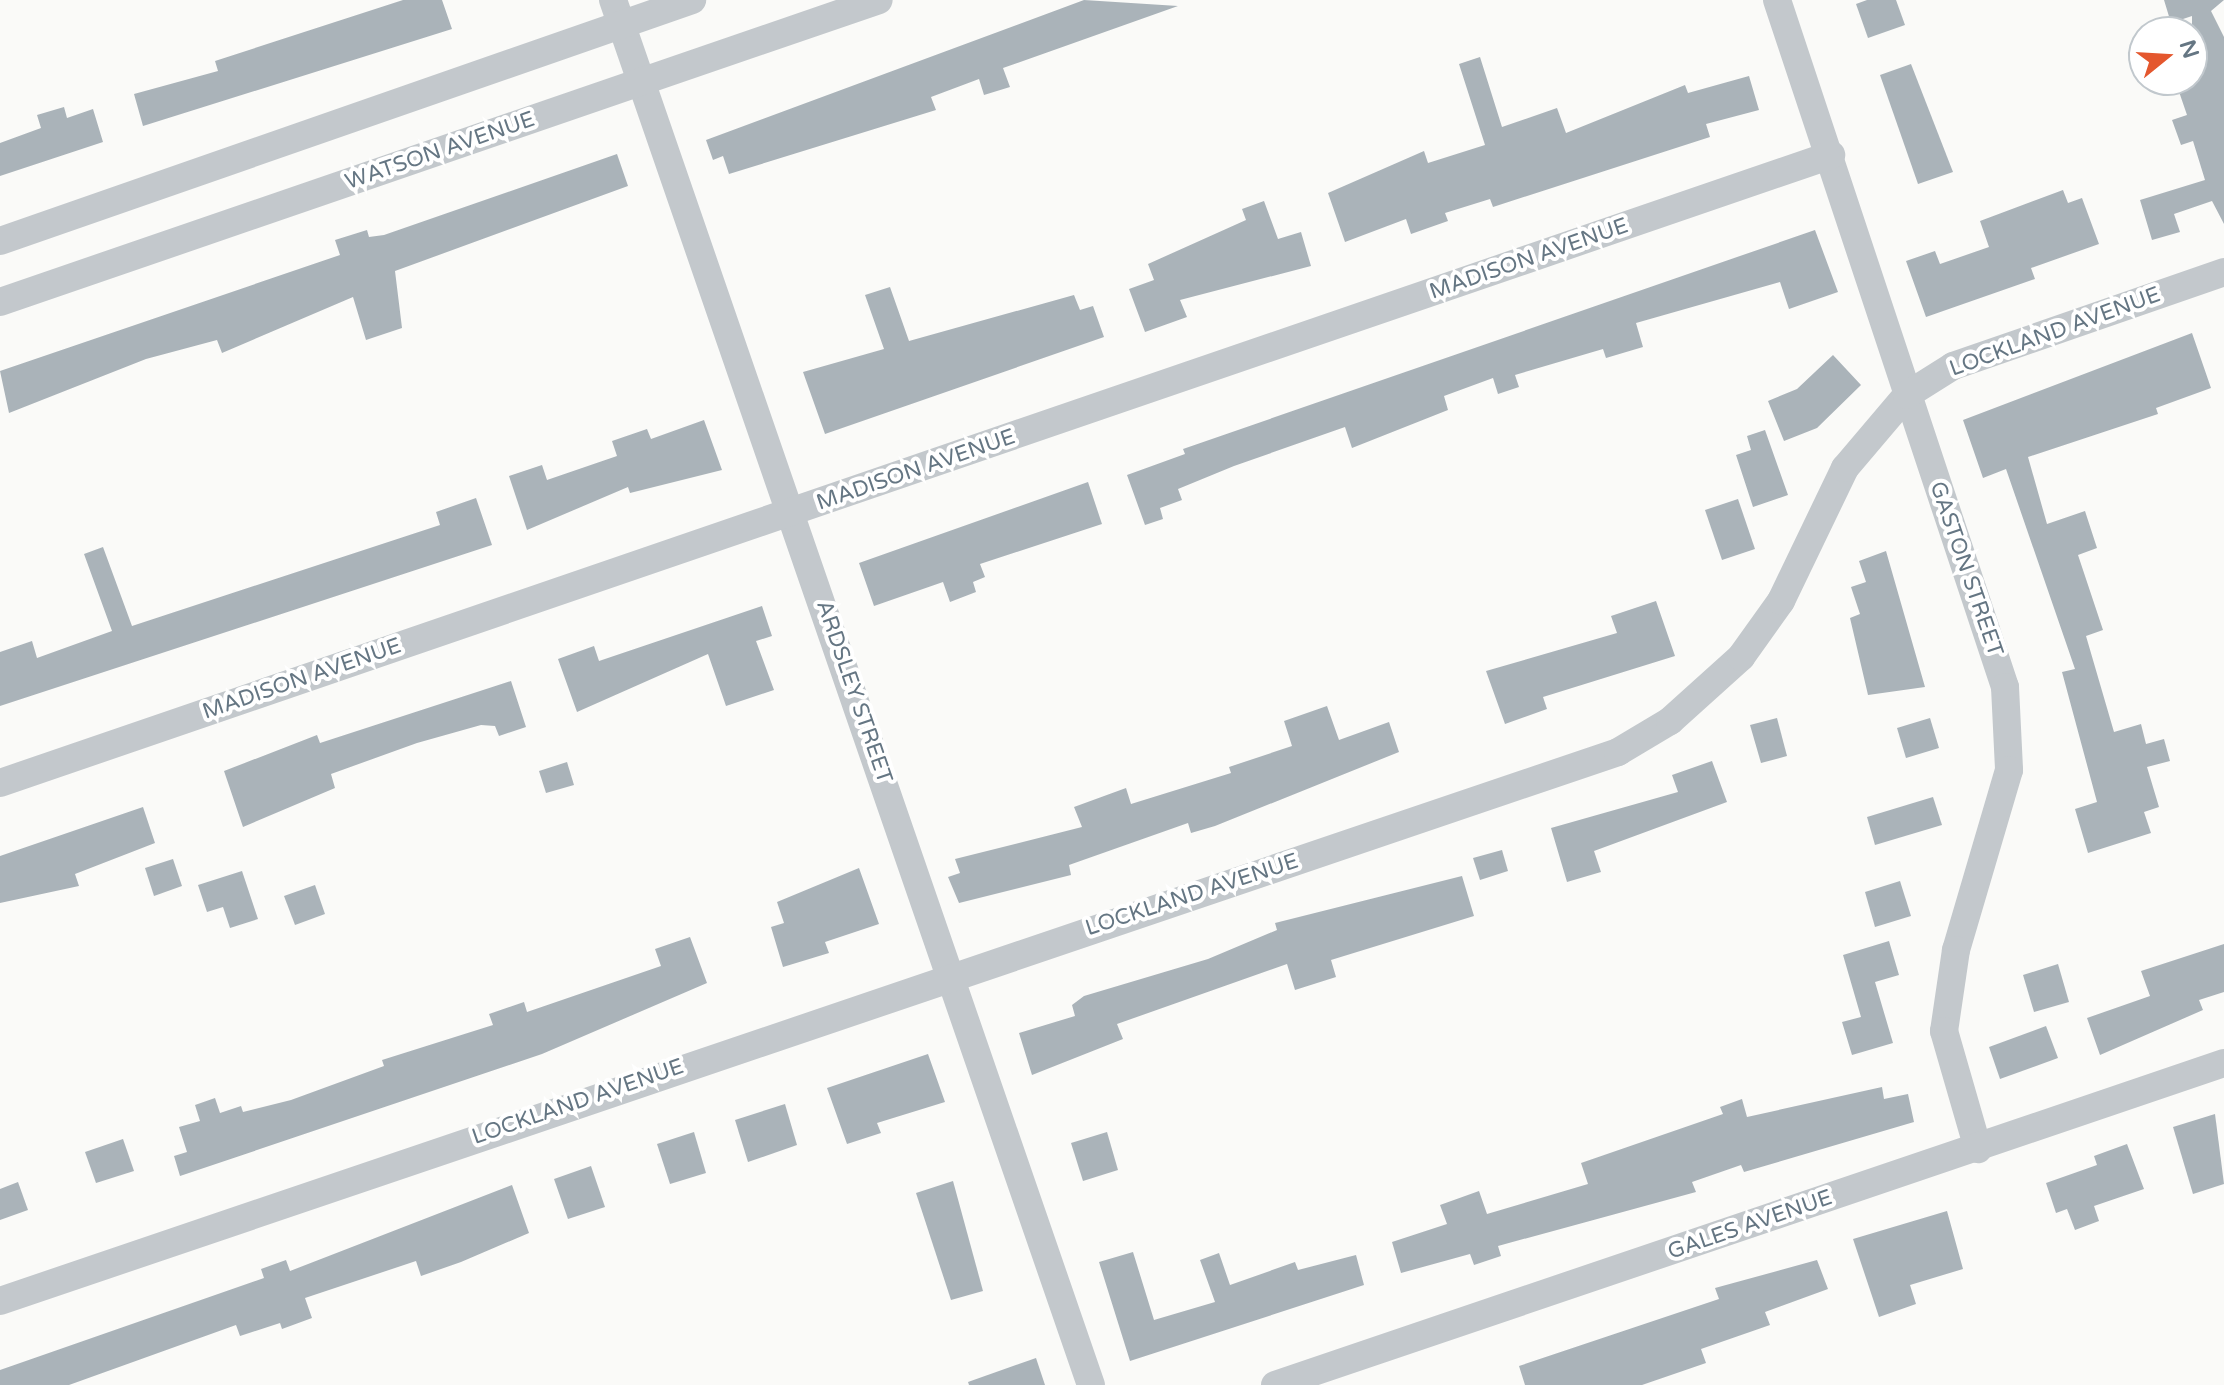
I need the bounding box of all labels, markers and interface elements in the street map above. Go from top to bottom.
north arrow [2128,16,2208,96]
text: N [2174,37,2204,62]
street label: WATSON AVENUE [342,106,538,196]
street label: MADISON AVENUE [1426,213,1632,305]
street label: LOCKLAND AVENUE [1946,282,2164,382]
street label: MADISON AVENUE [813,424,1019,516]
street label: GASTON STREET [1924,478,2008,660]
street label: ARDSLEY STREET [810,597,898,787]
street label: MADISON AVENUE [199,633,405,725]
street label: LOCKLAND AVENUE [1082,848,1302,942]
street label: LOCKLAND AVENUE [469,1053,687,1151]
street label: GALES AVENUE [1664,1184,1836,1266]

